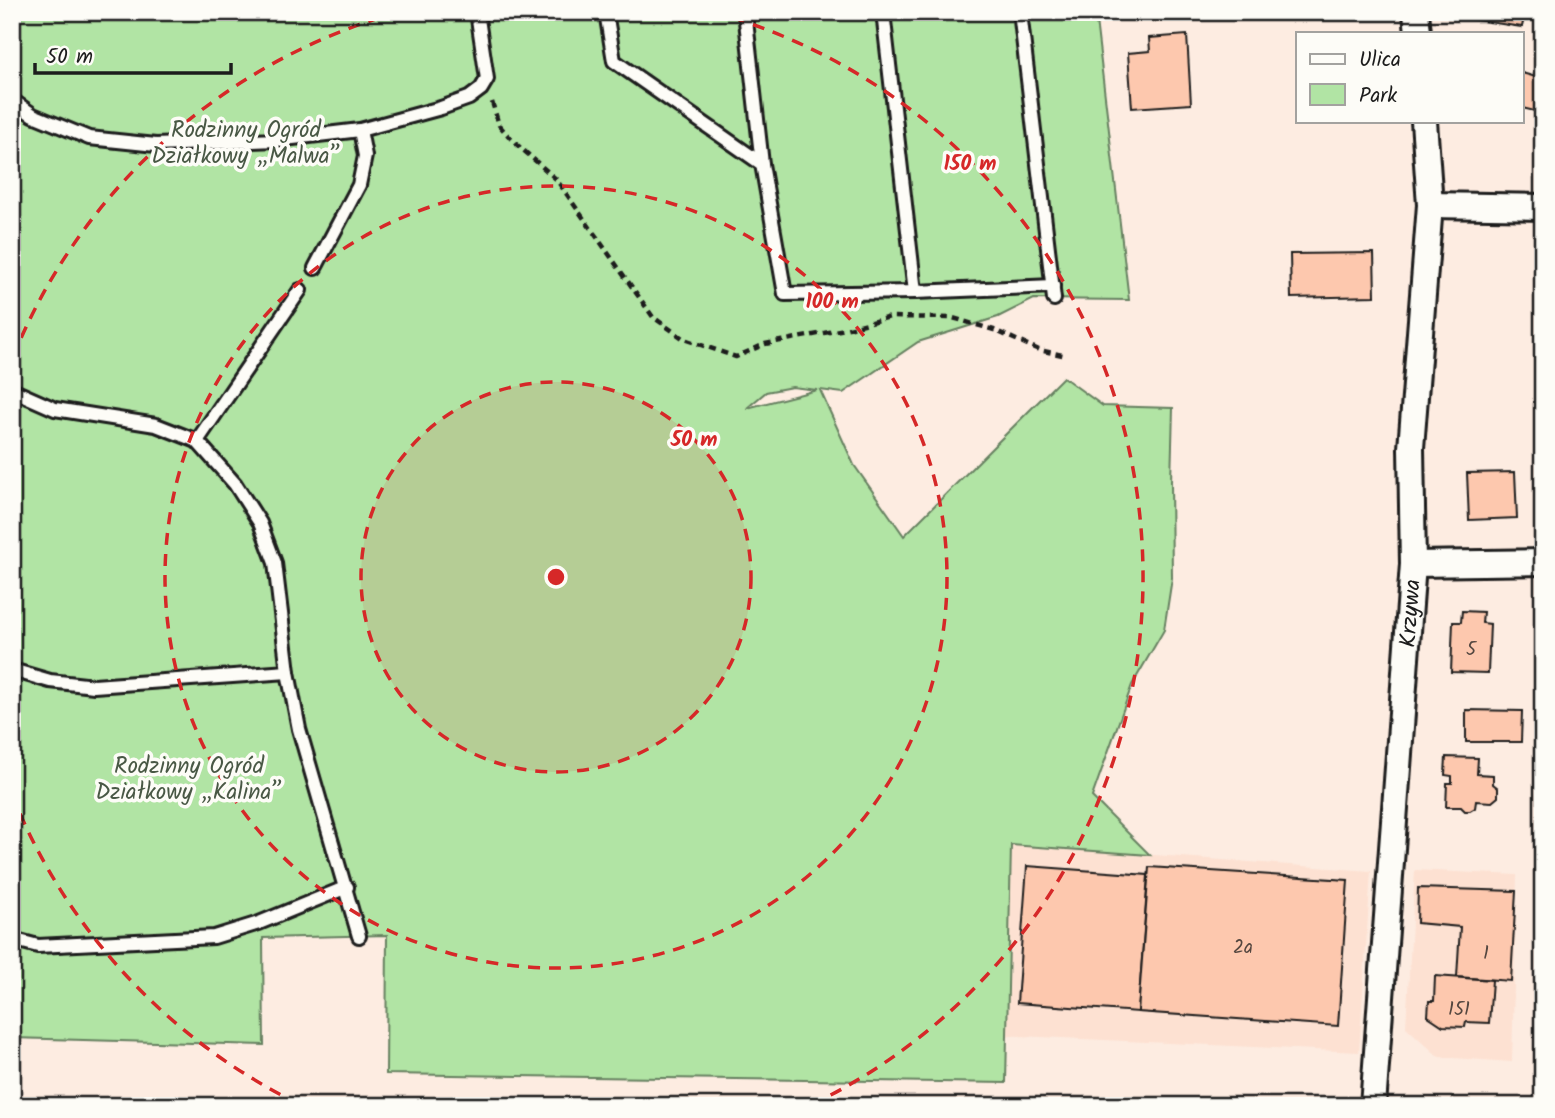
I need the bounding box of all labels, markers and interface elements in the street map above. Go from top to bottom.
scale bar [35,32,231,76]
legend [1296,32,1524,122]
text: 50 m [46,41,93,74]
text: Ulica [1359,44,1401,77]
text: Park [1359,80,1397,113]
park label: Rodzinny Ogród Działkowy „Malwa” [151,113,341,175]
text: 150 m [943,148,997,181]
text: 100 m [805,286,859,319]
text: 50 m [670,424,717,457]
centre of rings [544,565,568,589]
street label: Krzywa [1391,578,1432,649]
house number: 5 [1466,635,1478,665]
park label: Rodzinny Ogród Działkowy „Kalina” [95,749,283,811]
house number: 2a [1233,933,1253,963]
house number: 1 [1483,939,1489,969]
house number: 151 [1448,995,1470,1025]

